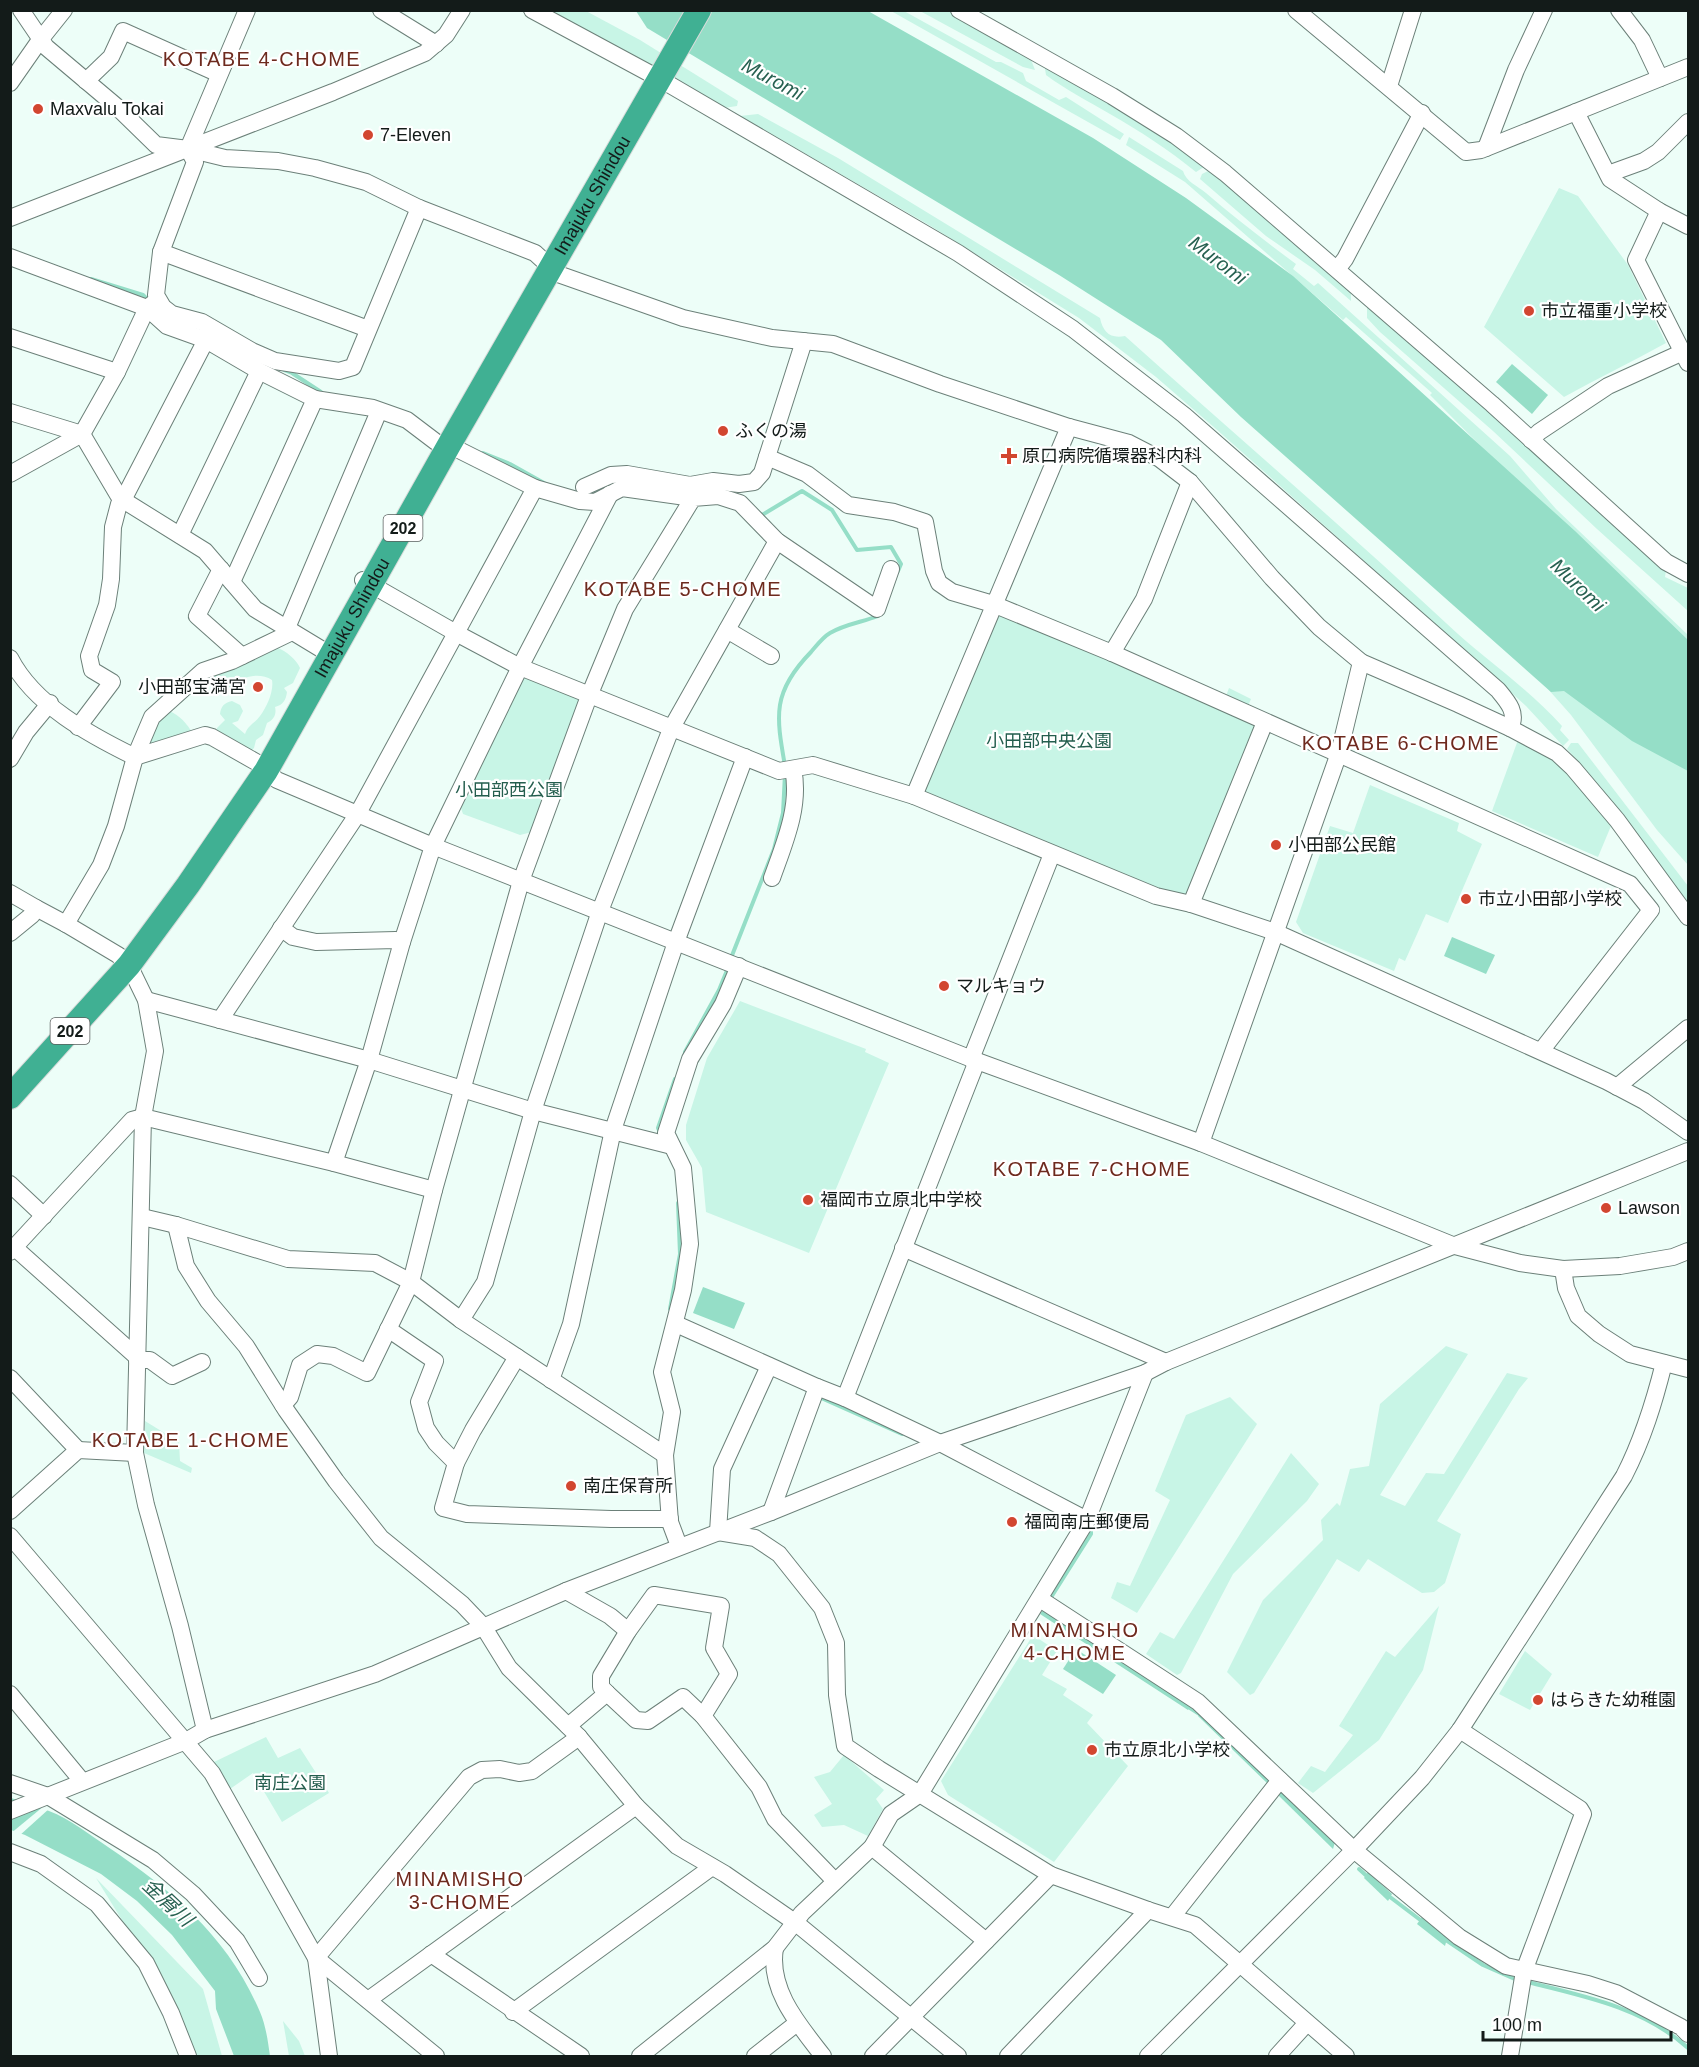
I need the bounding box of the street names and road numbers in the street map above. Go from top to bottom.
street label: Imajuku Shindou [550,132,635,259]
road number: 202 [384,515,422,541]
street label: Imajuku Shindou [310,554,394,681]
road number: 202 [50,1018,90,1044]

